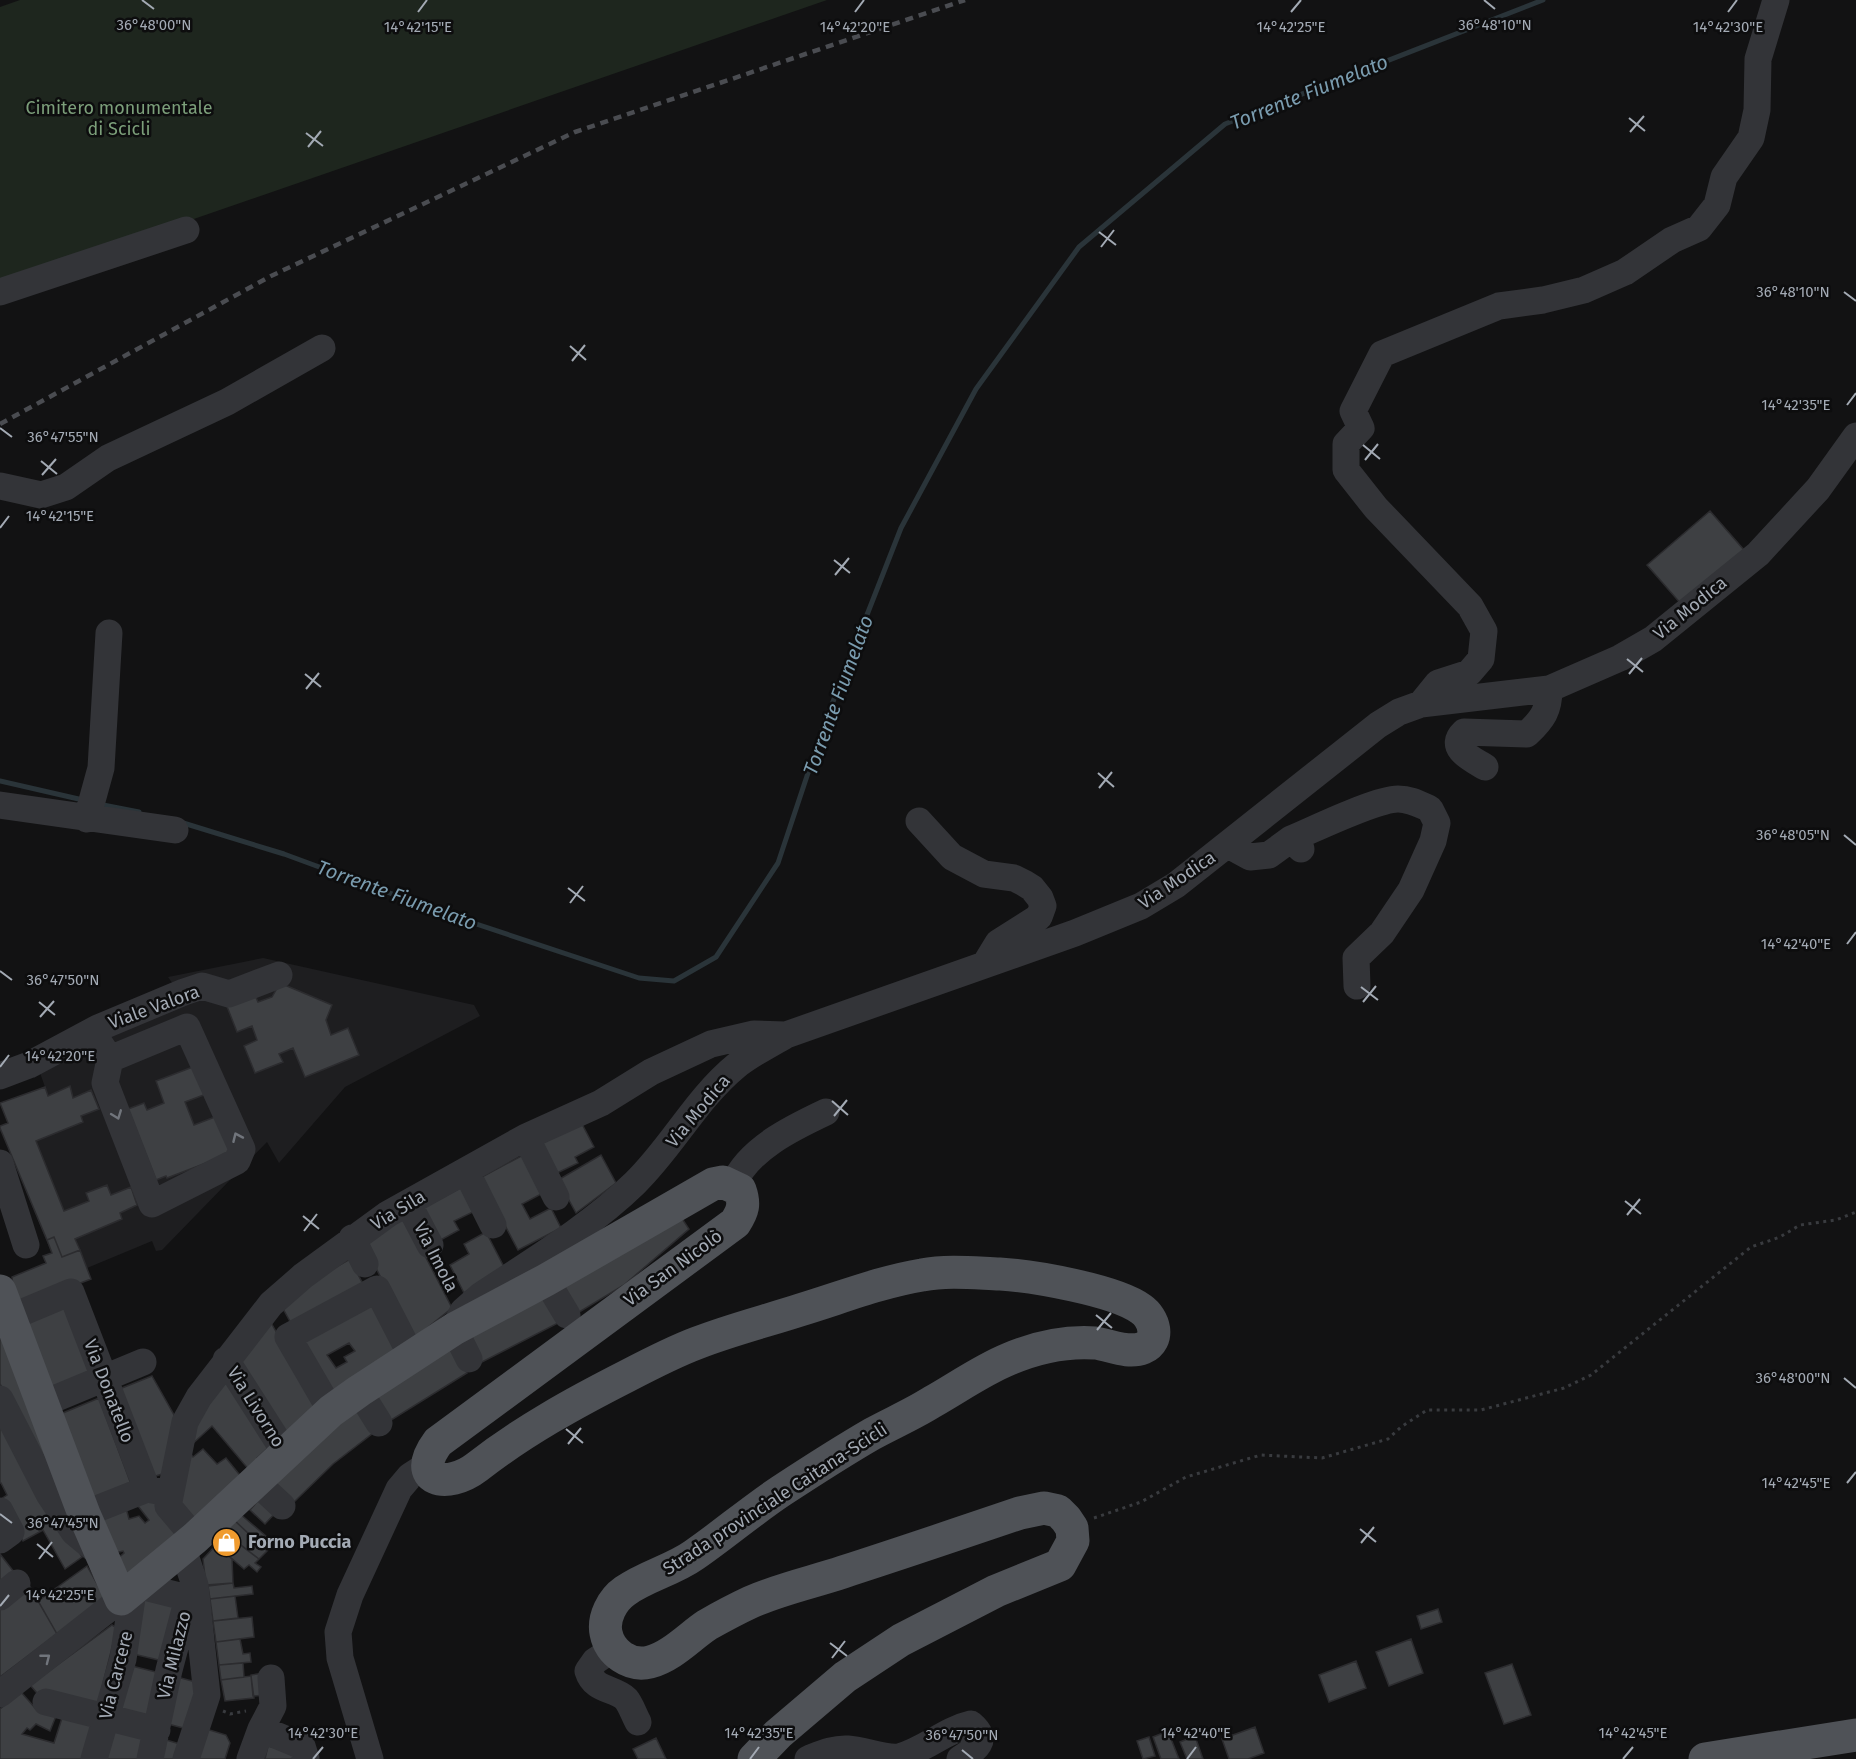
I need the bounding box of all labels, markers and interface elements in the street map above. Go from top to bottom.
text: 36°48'00"N [116,16,192,34]
text: 36°48'10"N [1458,16,1532,34]
text: 14°42'15"E [384,18,452,36]
text: 14°42'20"E [820,18,890,36]
text: 14°42'25"E [1256,18,1326,36]
text: 14°42'30"E [1693,18,1763,36]
water label: Torrente Fiumelato [1227,49,1391,135]
park label: Cimitero monumentale di Scicli [25,97,213,140]
text: 36°48'10"N [1756,283,1830,301]
text: 14°42'35"E [1761,396,1831,414]
text: 36°47'55"N [27,428,99,446]
text: 14°42'15"E [26,507,94,525]
street label: Via Modica [1649,572,1731,644]
water label: Torrente Fiumelato [798,612,878,778]
text: 36°48'05"N [1756,826,1830,844]
street label: Via Modica [1134,846,1220,914]
water label: Torrente Fiumelato [314,855,480,935]
text: 14°42'40"E [1761,935,1831,953]
text: 36°47'50"N [27,971,99,989]
street label: Viale Valora [106,980,202,1034]
text: 14°42'20"E [25,1047,95,1065]
street label: Via Modica [661,1070,735,1152]
one-way arrow [110,1109,122,1120]
one-way arrow [232,1133,244,1144]
street label: Via Sila [367,1185,429,1235]
street label: Via Imola [409,1218,463,1296]
street label: Via San Nicolò [619,1225,727,1311]
street label: Via Donatello [79,1336,139,1446]
street label: Via Livorno [223,1363,289,1451]
text: 36°48'00"N [1755,1369,1831,1387]
street label: Strada provinciale Caitana-Scicli [659,1418,891,1580]
text: 14°42'45"E [1761,1474,1831,1492]
text: 36°47'45"N [27,1514,99,1532]
shop icon: Forno Puccia [211,1526,243,1558]
place label: Forno Puccia [248,1531,352,1553]
text: 14°42'25"E [25,1586,95,1604]
street label: Via Milazzo [152,1609,196,1701]
street label: Via Carcere [94,1629,138,1721]
one-way arrow [40,1654,51,1665]
text: 14°42'30"E [288,1724,358,1742]
text: 14°42'35"E [724,1724,794,1742]
text: 14°42'40"E [1161,1724,1231,1742]
text: 14°42'45"E [1598,1724,1668,1742]
text: 36°47'50"N [926,1726,998,1744]

